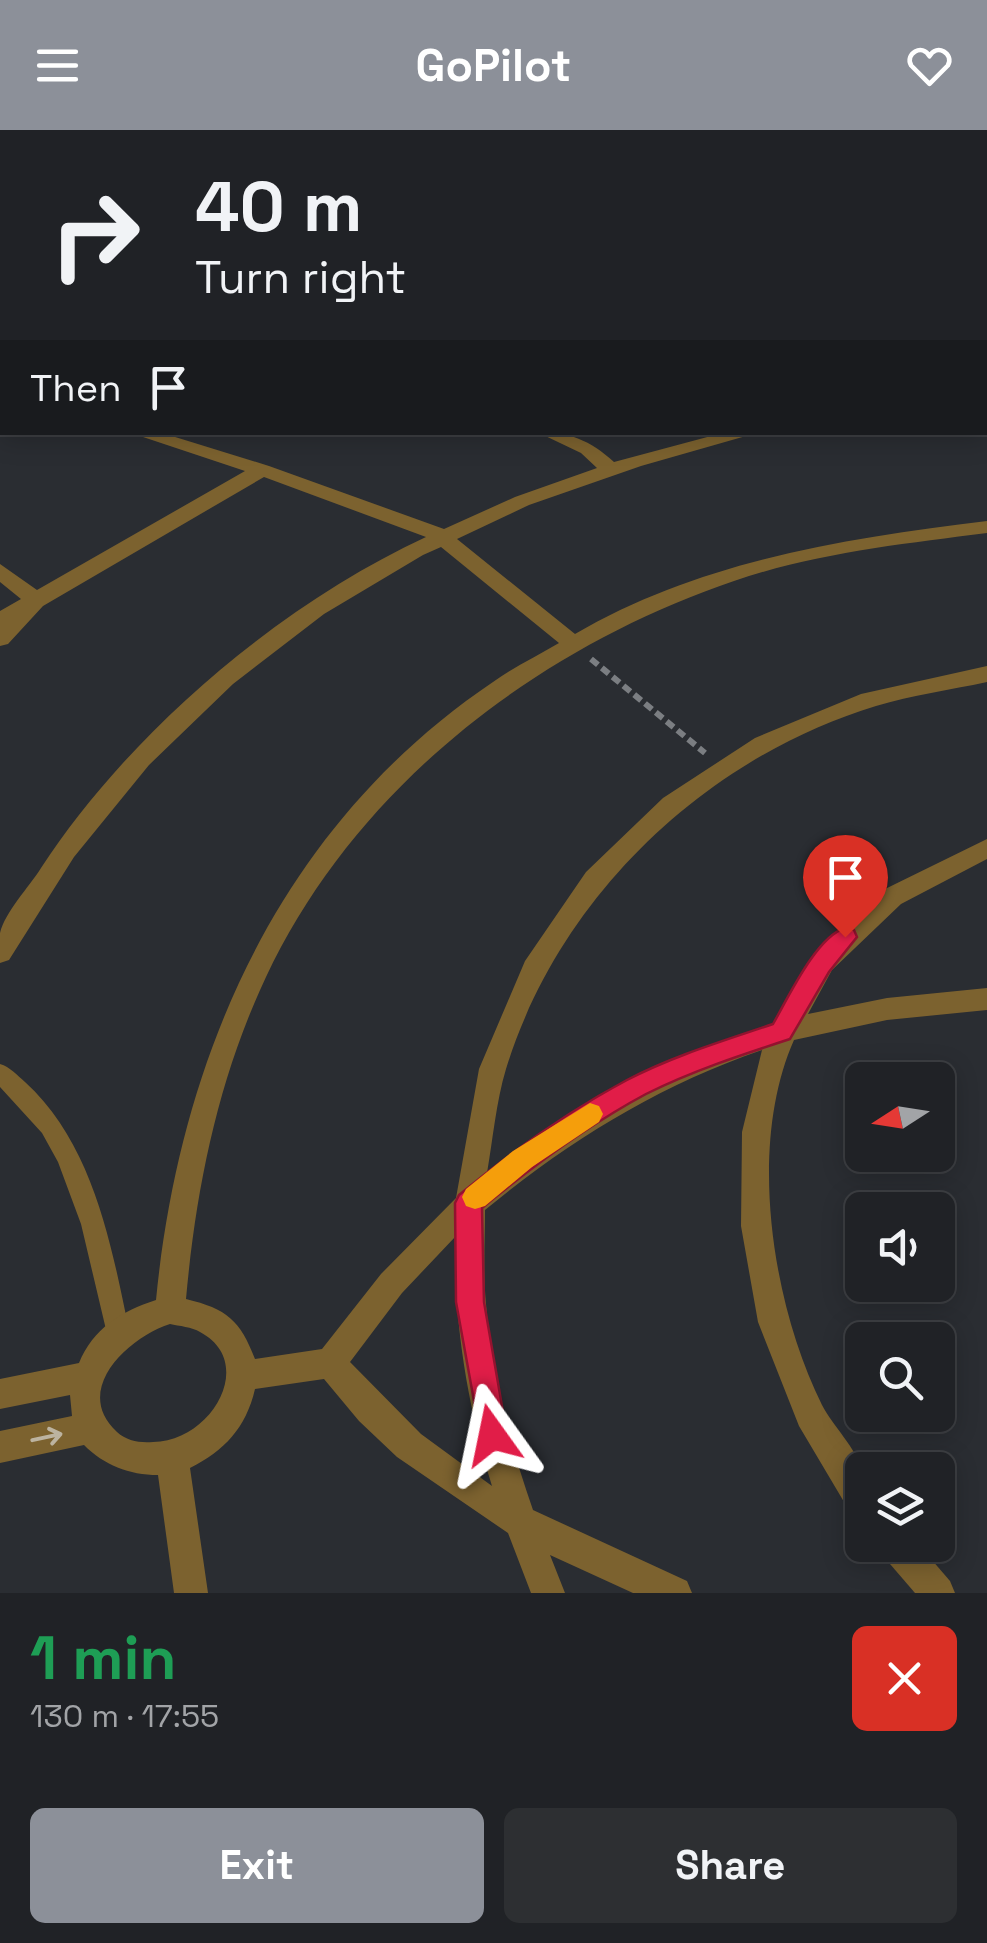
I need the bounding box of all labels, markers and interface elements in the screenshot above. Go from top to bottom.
text: GoPilot [416,37,571,94]
icon: menu [30,38,85,93]
icon: heart [902,38,957,93]
text: 40 m [195,162,362,251]
icon: right [30,170,160,300]
text: Turn right [195,249,406,306]
icon: arrive [141,360,196,415]
text: Then [30,364,121,412]
pin [803,835,888,938]
icon: arrive [818,850,873,905]
north arrow [845,1062,955,1172]
map controls [845,1062,955,1562]
button: sound [845,1192,955,1302]
button: search [845,1322,955,1432]
position arrow [440,1383,544,1487]
one-way arrow [30,1427,62,1446]
button: layers [845,1452,955,1562]
text: 1 min [30,1620,177,1697]
button: close [852,1626,957,1731]
text: 130 m · 17:55 [30,1696,219,1736]
button: Exit [30,1808,484,1923]
button: Share [504,1808,957,1923]

